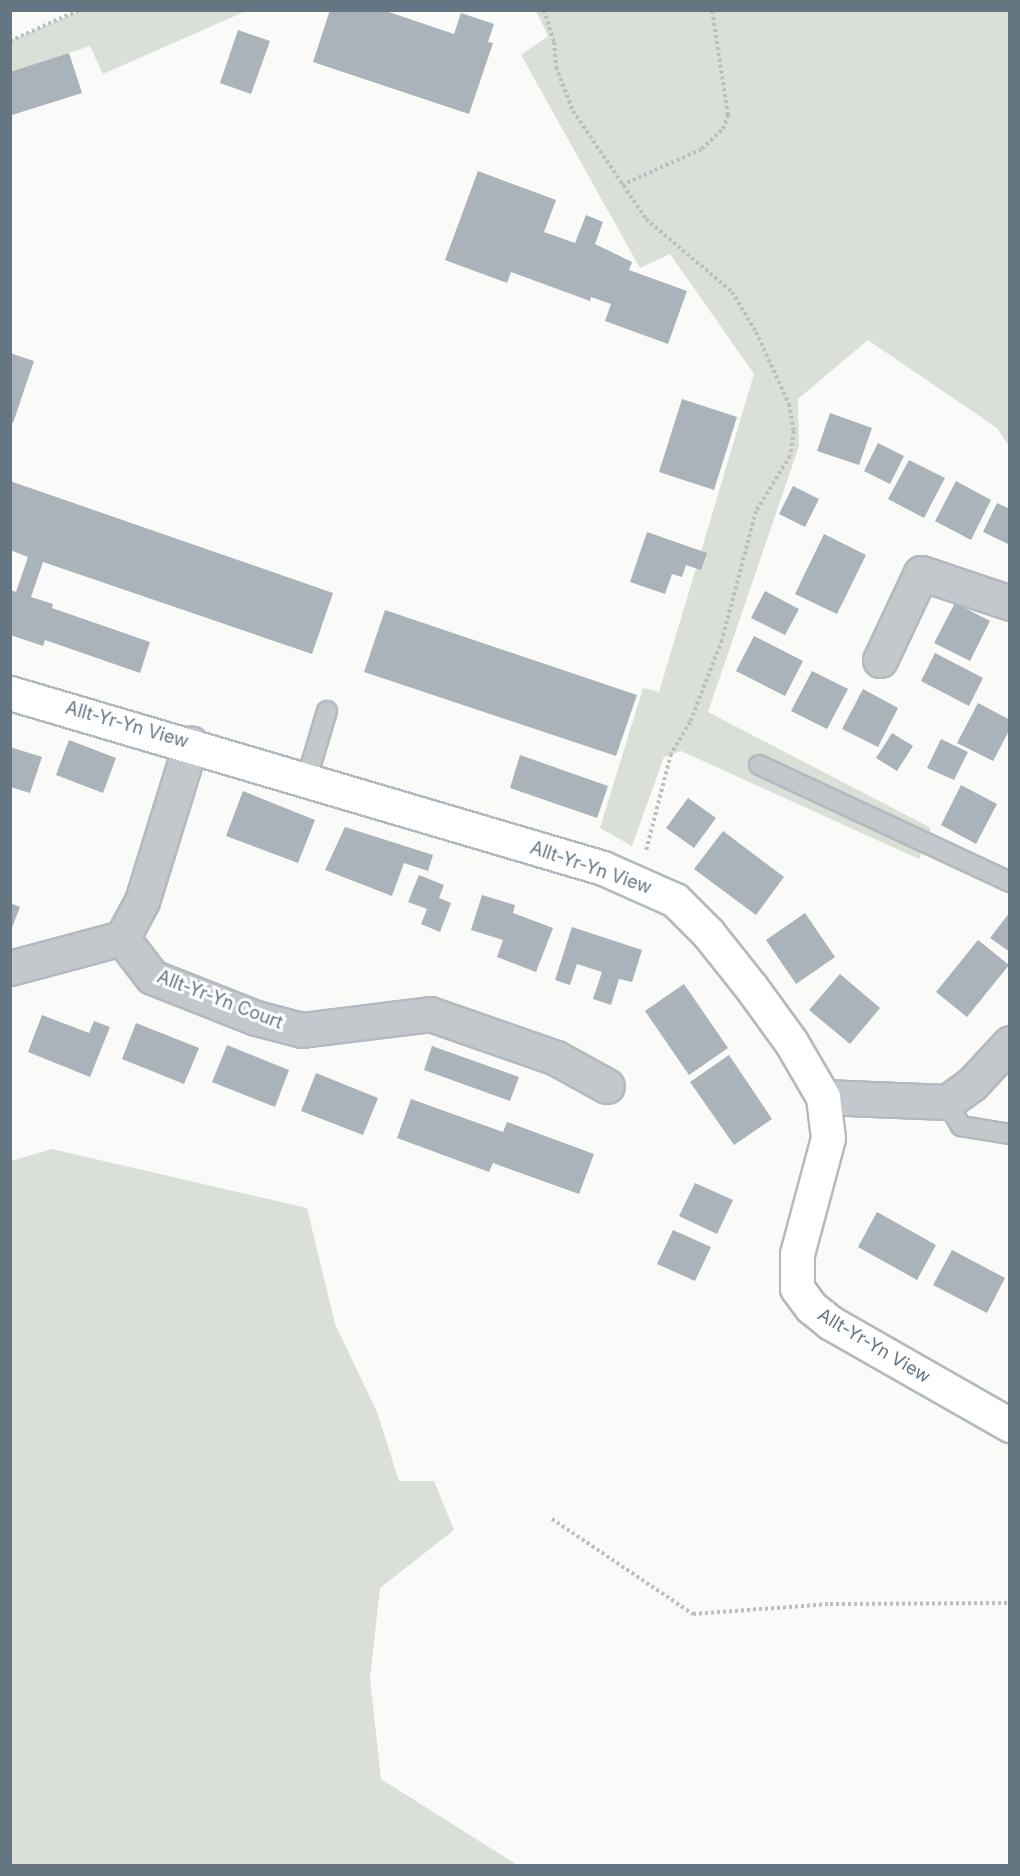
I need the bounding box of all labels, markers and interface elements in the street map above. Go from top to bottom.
street label: Allt-Yr-Yn View [63,697,191,753]
street label: Allt-Yr-Yn View [527,837,655,899]
street label: Allt-Yr-Yn Court [154,966,286,1034]
street label: Allt-Yr-Yn View [814,1304,934,1388]

